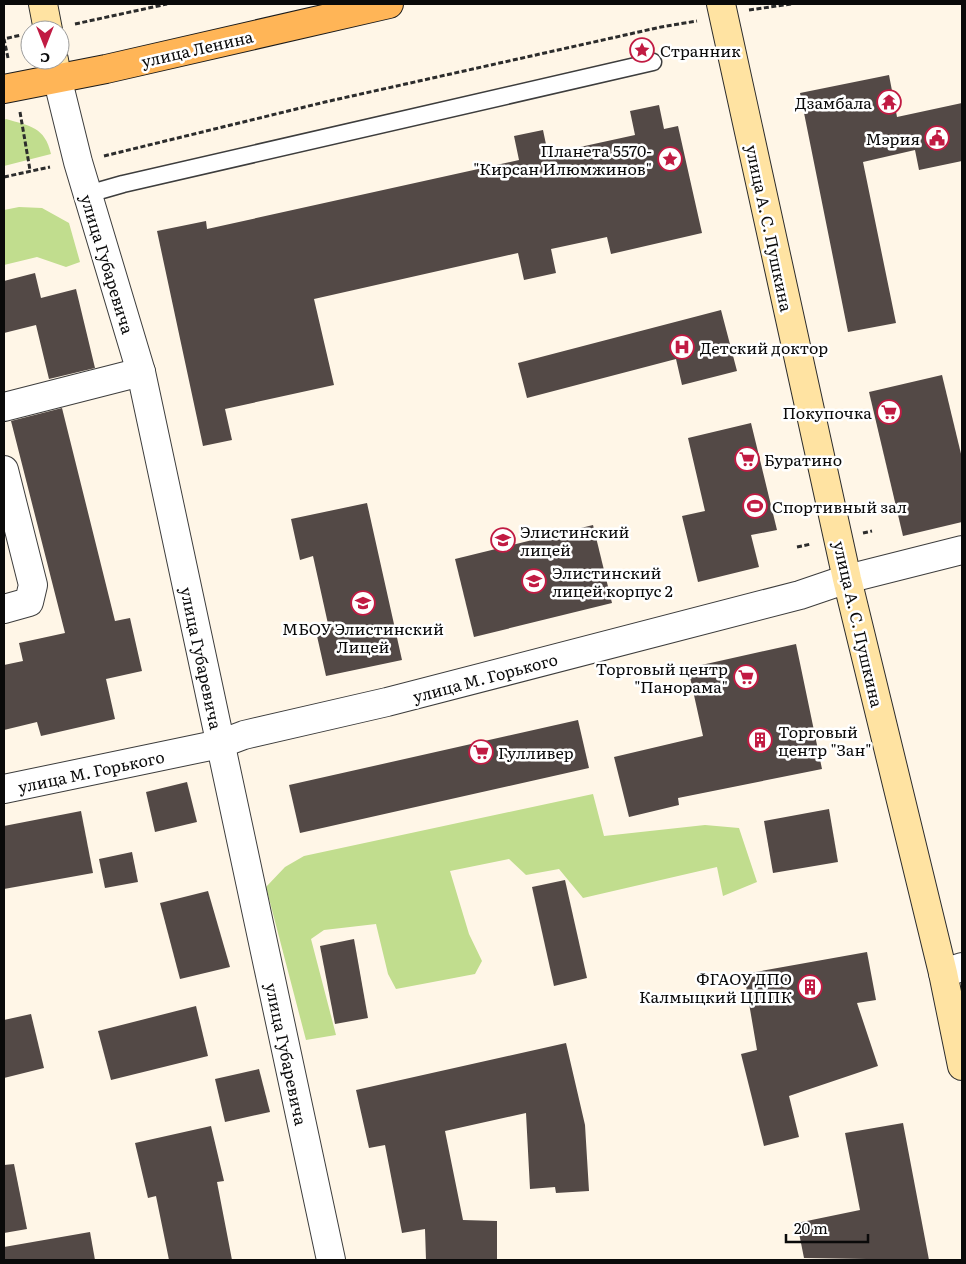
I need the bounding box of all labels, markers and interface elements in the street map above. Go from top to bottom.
north arrow [20,20,70,70]
street label: улица Ленина [139,23,256,73]
place icon: Странник [629,37,655,63]
place label: Странник [660,38,741,62]
text: С [40,49,50,69]
temple icon: Дзамбала [876,89,902,115]
place label: Дзамбала [795,90,872,114]
public building icon: Мэрия [924,125,950,151]
place label: Мэрия [865,126,920,150]
place label: Планета 5570- "Кирсан Илюмжинов" [473,138,652,180]
street label: улица А. С. Пушкина [741,142,800,314]
place icon: Планета 5570- "Кирсан Илюмжинов" [657,146,683,172]
street label: улица Губаревича [75,191,141,337]
hospital icon: Детский доктор [669,334,695,360]
place label: Детский доктор [700,335,828,359]
supermarket icon: Покупочка [876,399,902,425]
place label: Покупочка [782,400,872,424]
supermarket icon: Буратино [734,446,760,472]
place label: Буратино [764,447,842,471]
sports icon: Спортивный зал [742,493,768,519]
place label: Спортивный зал [772,494,907,518]
place label: Элистинский лицей [520,519,630,561]
school or university icon: Элистинский лицей [490,527,516,553]
street label: улица А. С. Пушкина [828,538,890,710]
place label: Элистинский лицей корпус 2 [552,560,673,602]
school or university icon: Элистинский лицей корпус 2 [521,568,547,594]
street label: улица Губаревича [175,585,229,732]
school or university icon: МБОУ Элистинский Лицей [350,590,376,616]
place label: МБОУ Элистинский Лицей [282,616,444,658]
street label: улица М. Горького [410,646,560,708]
place label: Торговый центр "Панорама" [596,656,728,698]
supermarket icon: Торговый центр "Панорама" [733,664,759,690]
place label: Торговый центр "Зан" [778,719,872,761]
building icon: Торговый центр "Зан" [747,727,773,753]
supermarket icon: Гулливер [468,739,494,765]
place label: Гулливер [498,740,574,764]
street label: улица М. Горького [16,744,166,798]
place label: ФГАОУ ДПО Калмыцкий ЦППК [639,966,792,1008]
building icon: ФГАОУ ДПО Калмыцкий ЦППК [797,974,823,1000]
street label: улица Губаревича [260,981,314,1128]
scale bar [786,1212,868,1244]
text: 20 m [794,1216,828,1239]

